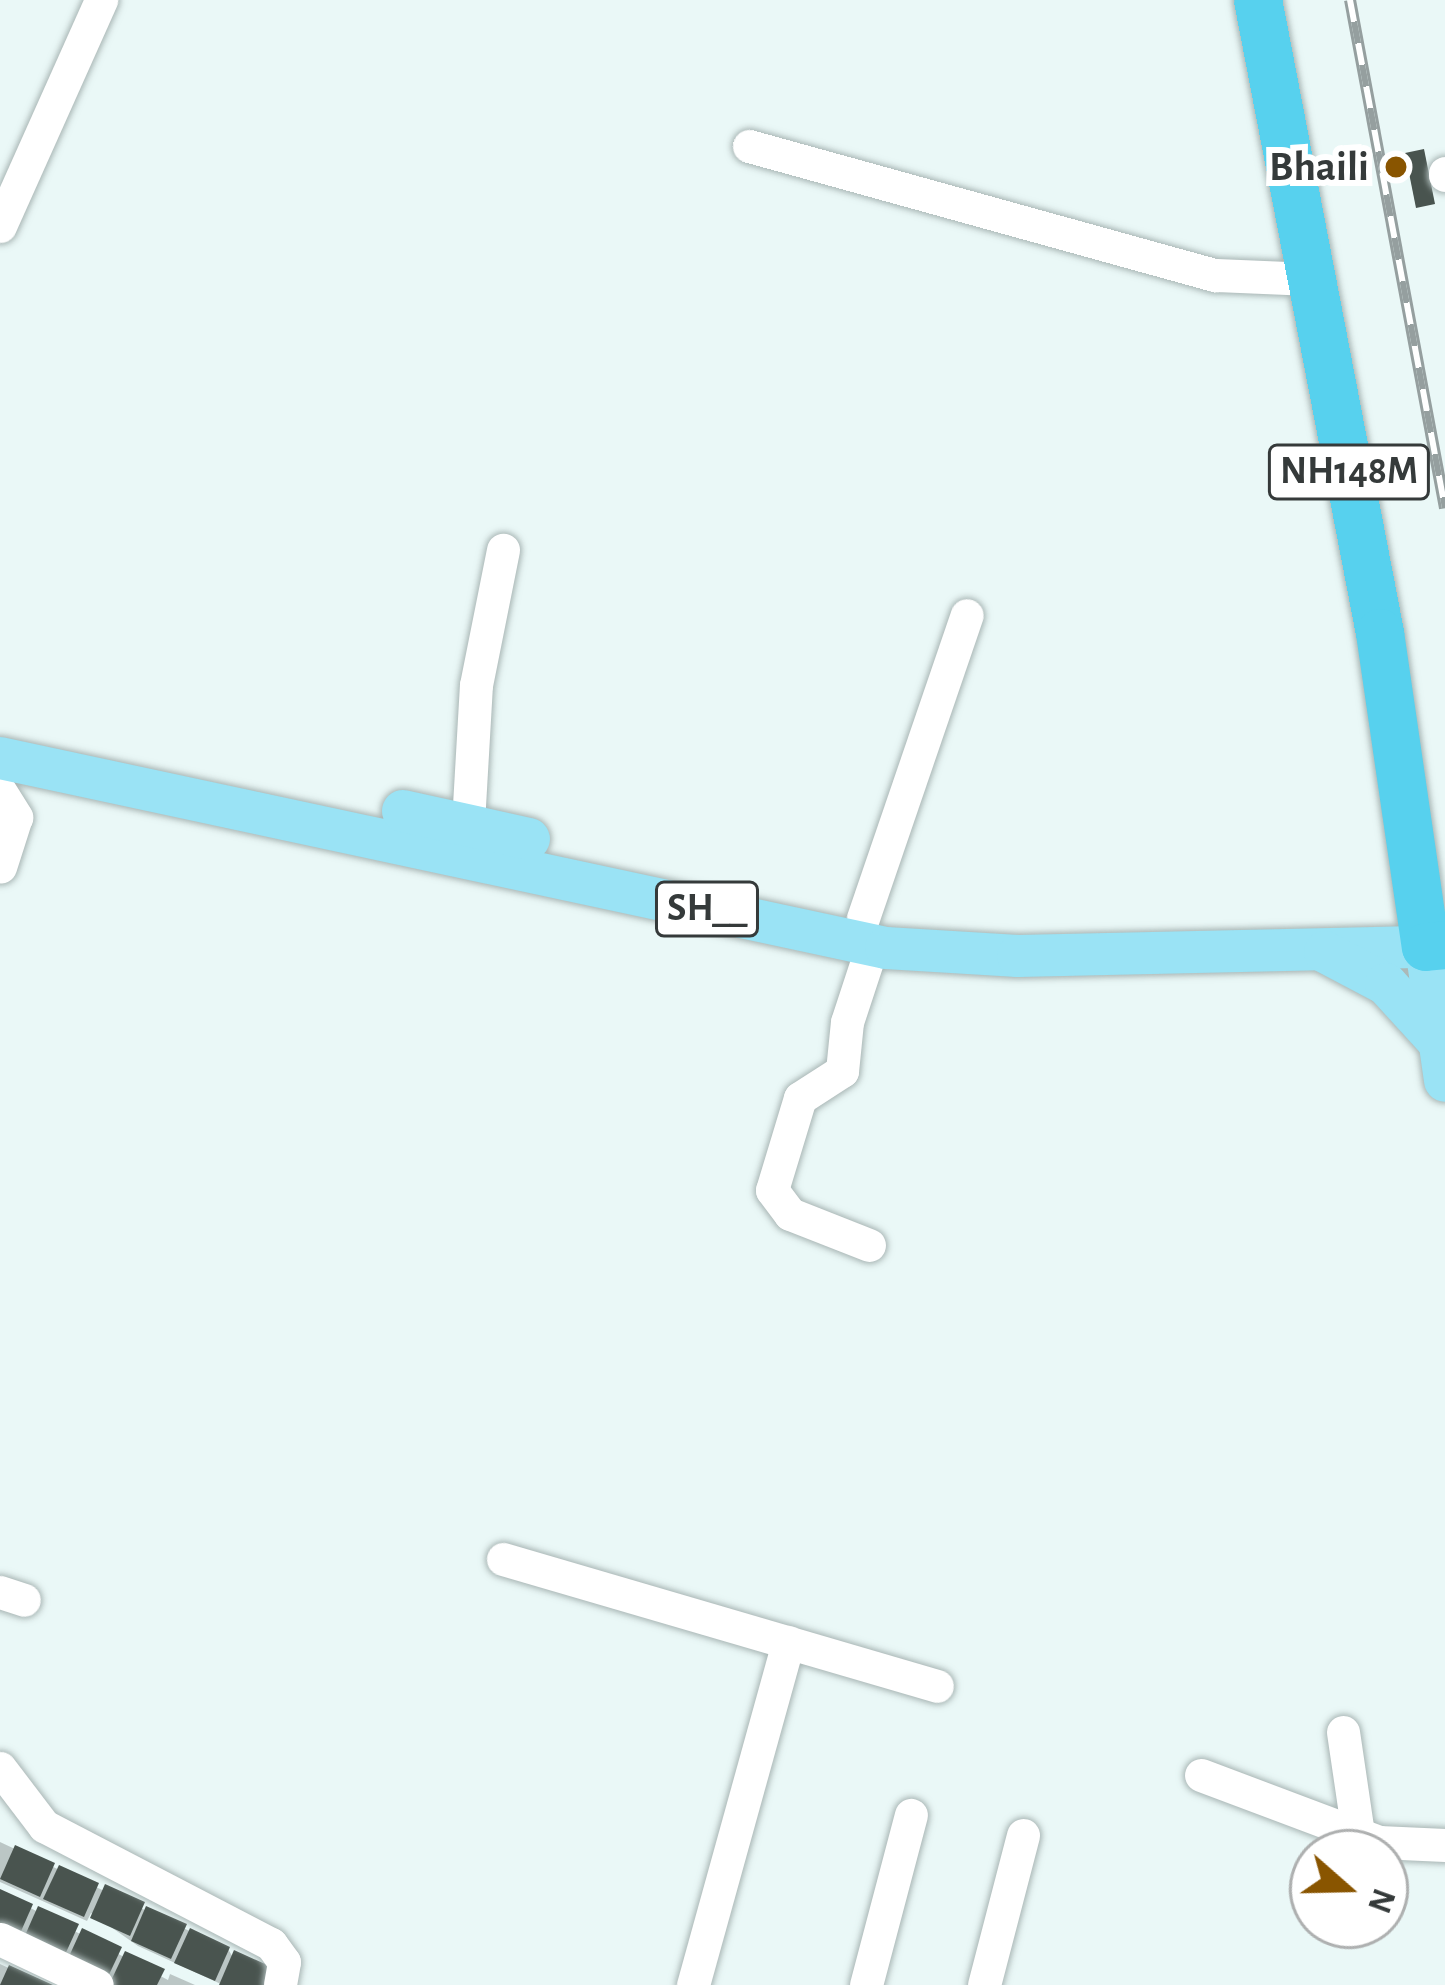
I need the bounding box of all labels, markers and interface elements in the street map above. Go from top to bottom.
place label: Bhaili [1269,142,1369,192]
marker: Bhaili [1380,151,1412,183]
road number: NH148M [1265,439,1433,505]
road number: SH__ [653,876,761,942]
north arrow [1289,1829,1409,1949]
text: N [1361,1884,1400,1917]

